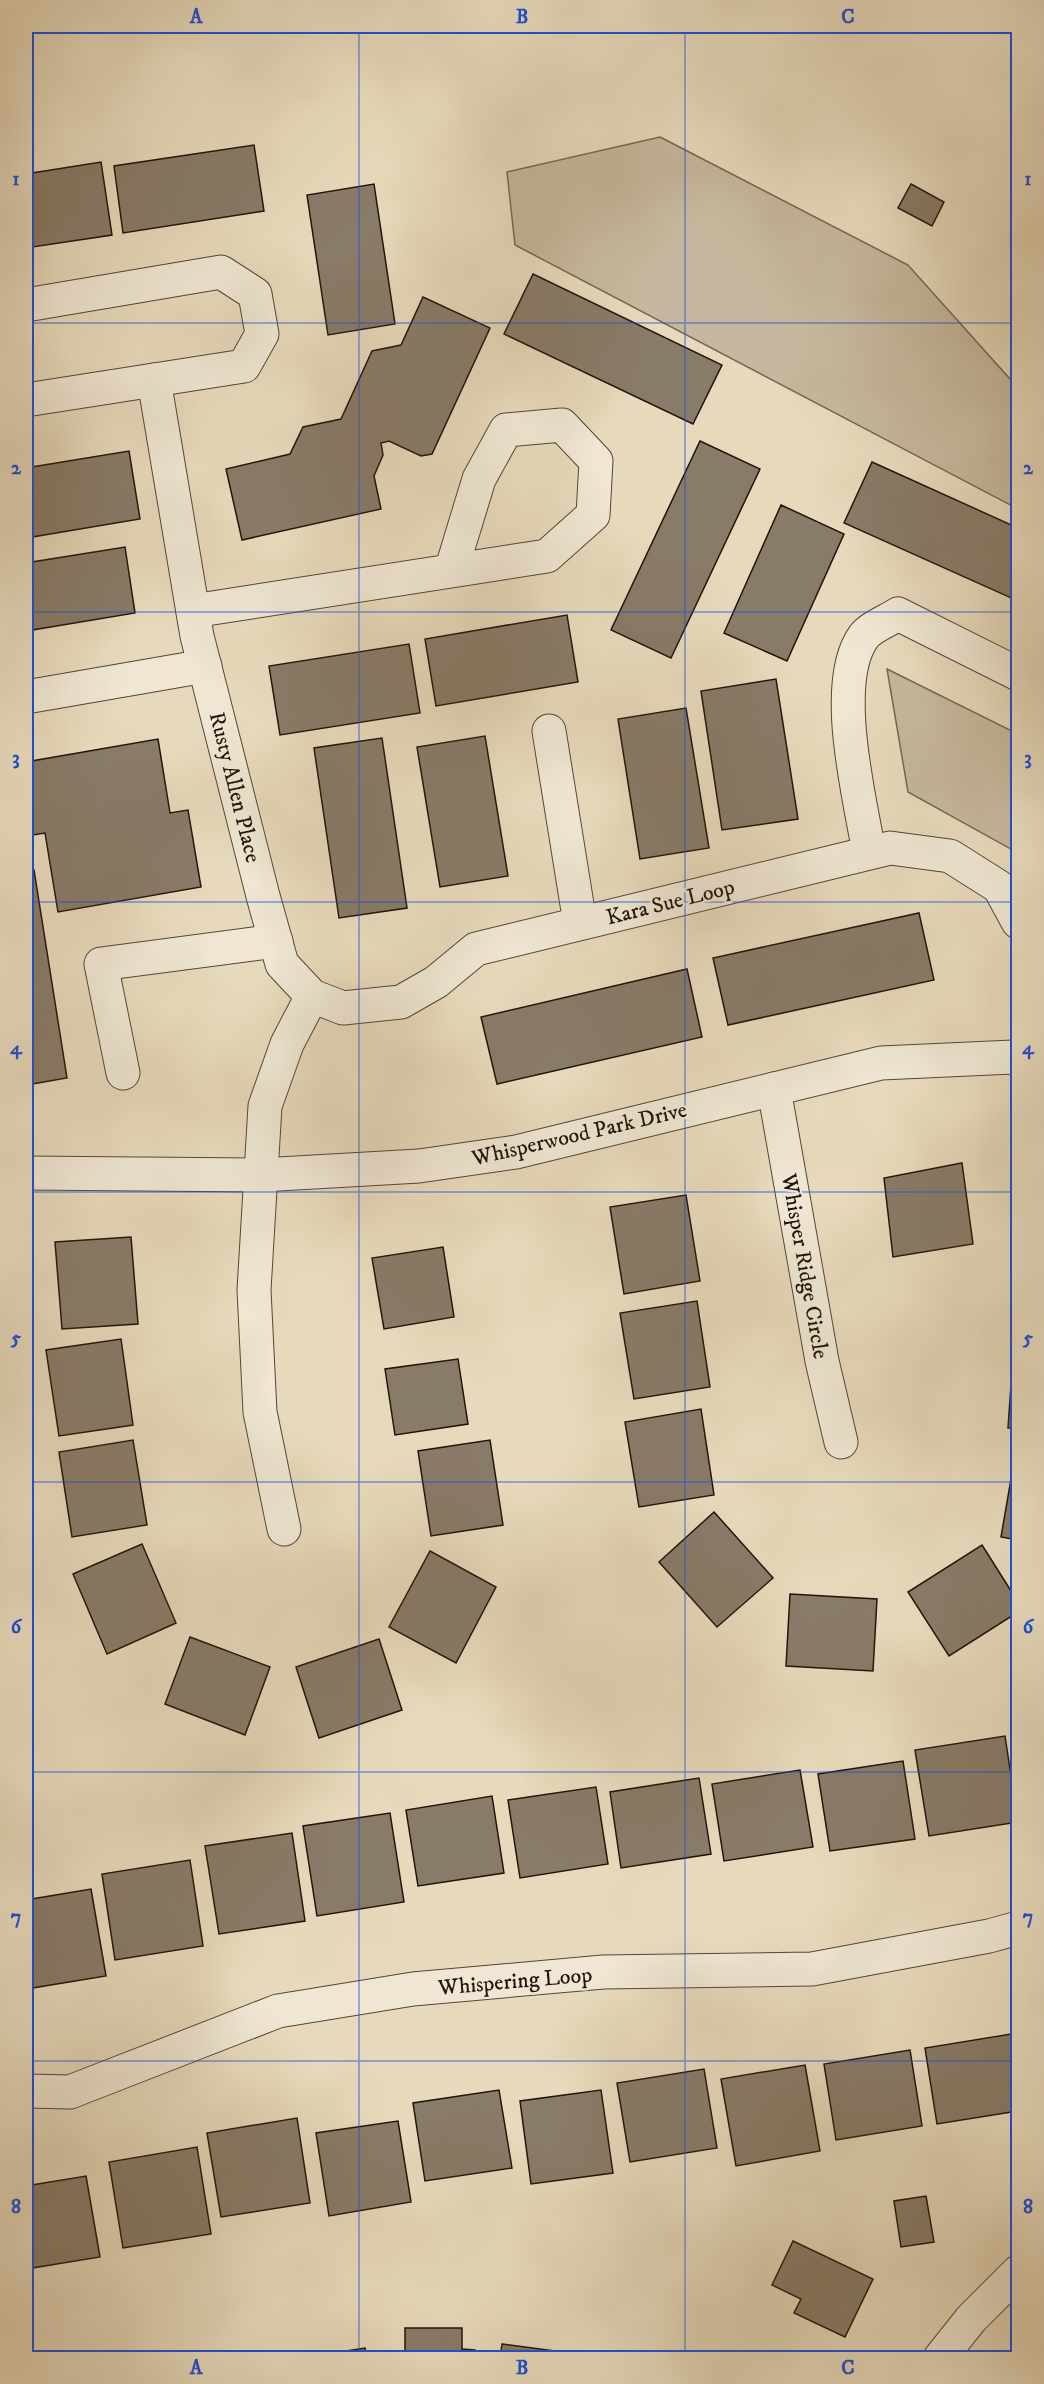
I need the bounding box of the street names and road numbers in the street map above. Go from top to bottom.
street label: Rusty Allen Place [203,709,266,866]
street label: Kara Sue Loop [603,873,737,931]
street label: Whisperwood Park Drive [468,1097,689,1173]
street label: Whisper Ridge Circle [775,1171,834,1361]
street label: Whispering Loop [436,1961,593,2002]

